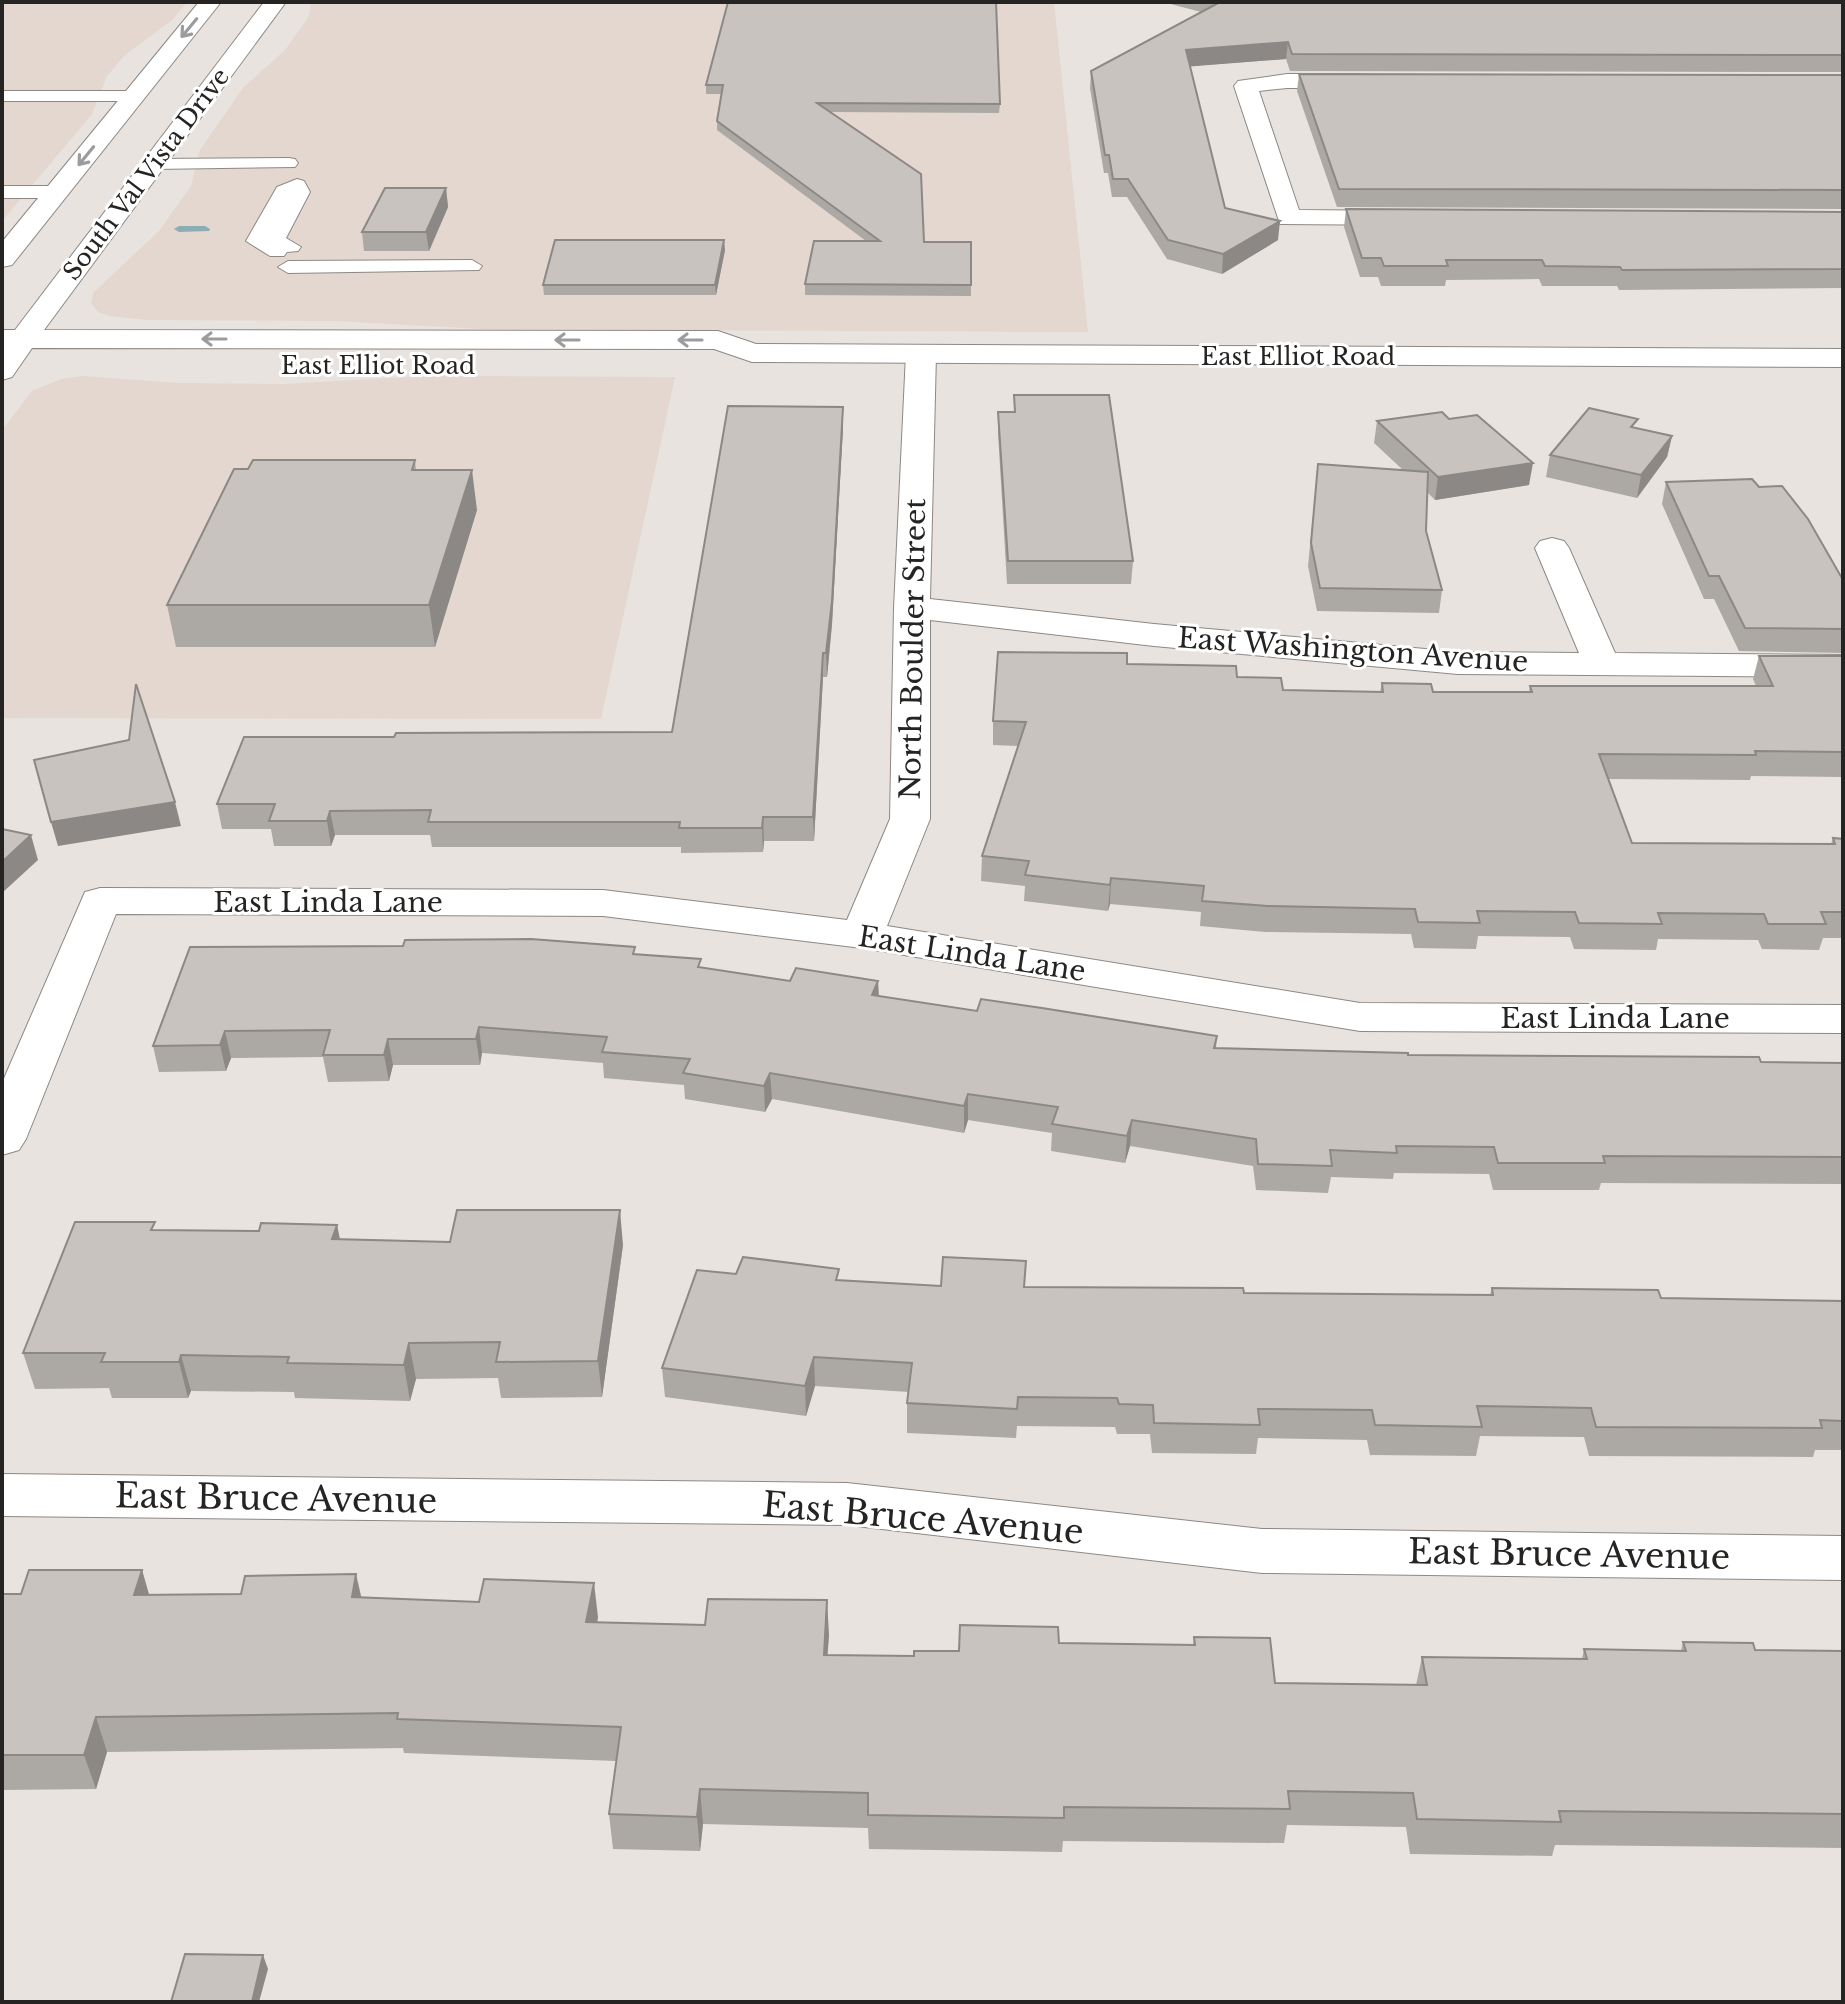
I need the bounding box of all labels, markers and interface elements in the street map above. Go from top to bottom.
one-way arrow [180,17,198,38]
street label: South Val Vista Drive [57,62,235,286]
one-way arrow [77,145,94,166]
one-way arrow [201,331,228,347]
one-way arrow [554,332,581,348]
one-way arrow [677,332,704,348]
street label: East Elliot Road [1201,342,1395,371]
street label: East Elliot Road [281,351,475,380]
street label: North Boulder Street [893,498,933,800]
street label: East Washington Avenue [1177,620,1529,680]
street label: East Linda Lane [213,885,443,920]
street label: East Linda Lane [856,919,1088,989]
street label: East Linda Lane [1500,1001,1730,1036]
street label: East Bruce Avenue [115,1474,437,1522]
street label: East Bruce Avenue [761,1483,1085,1553]
street label: East Bruce Avenue [1408,1530,1730,1578]

